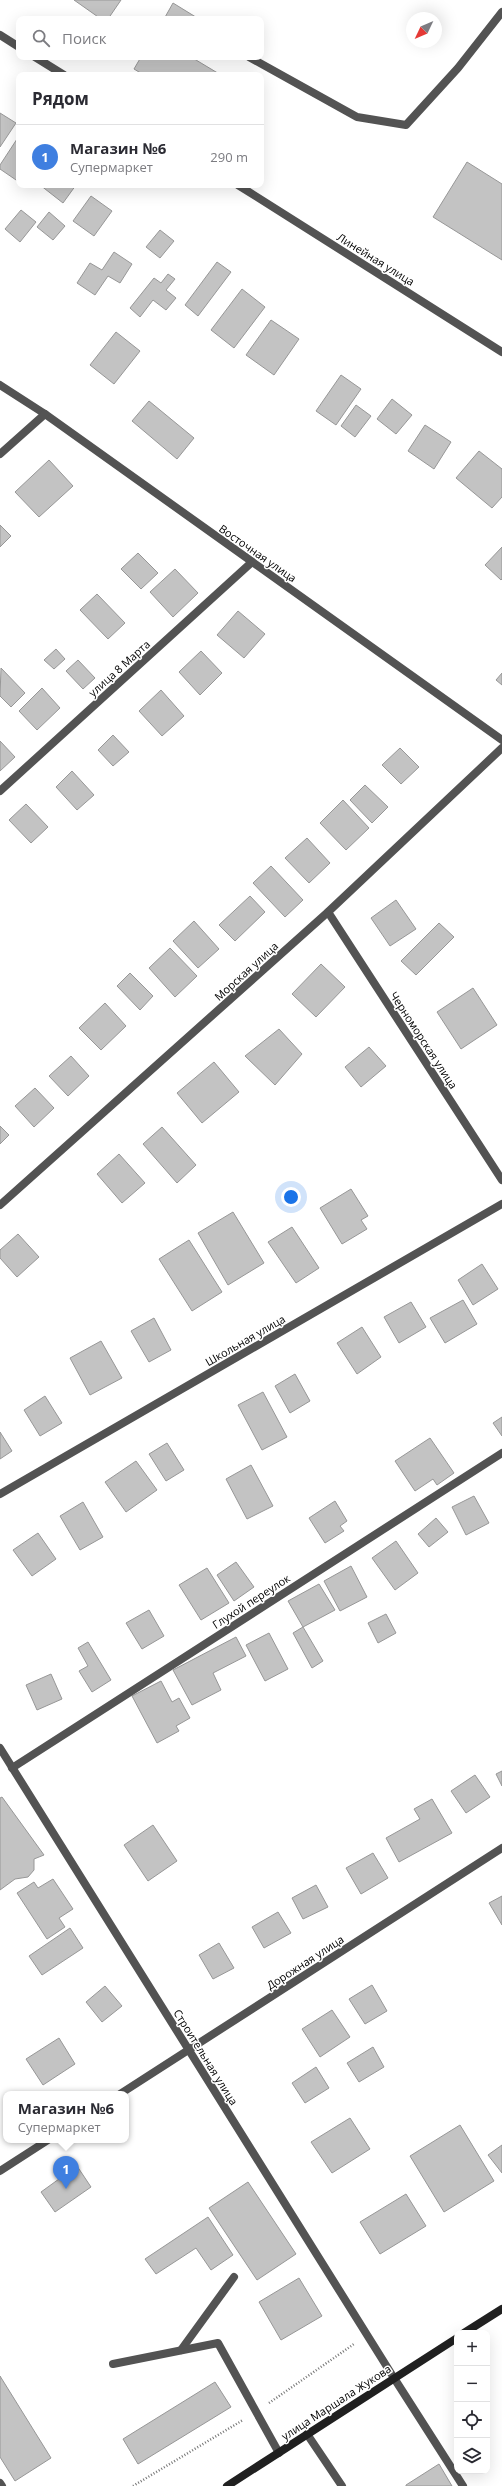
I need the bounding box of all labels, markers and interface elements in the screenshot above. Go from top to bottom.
north arrow [406,12,442,48]
search box [16,16,264,60]
icon: search [30,27,52,49]
text: Поиск [62,28,106,48]
text: Рядом [32,87,89,110]
text: Магазин №6 [70,138,166,158]
text: 1 [41,148,49,166]
text: 290 m [210,148,248,166]
text: Супермаркет [70,158,153,176]
street label: Линейная улица [334,229,418,289]
street label: Восточная улица [216,521,300,585]
street label: улица 8 Марта [85,636,153,700]
street label: Морская улица [211,938,281,1004]
street label: Черноморская улица [387,988,461,1092]
your location [281,1187,301,1207]
street label: Школьная улица [202,1311,288,1369]
street label: Глухой переулок [209,1570,293,1632]
street label: Дорожная улица [263,1931,347,1993]
street label: Строительная улица [170,2006,242,2108]
popup [3,2091,129,2143]
text: Магазин №6 [18,2098,114,2118]
text: Супермаркет [18,2118,101,2136]
pin: 1 [53,2156,79,2189]
map controls [454,2330,490,2474]
button: + [454,2330,490,2366]
street label: улица Маршала Жукова [278,2361,394,2443]
button: − [454,2366,490,2402]
button: locate [454,2402,490,2438]
button: layers [454,2438,490,2474]

